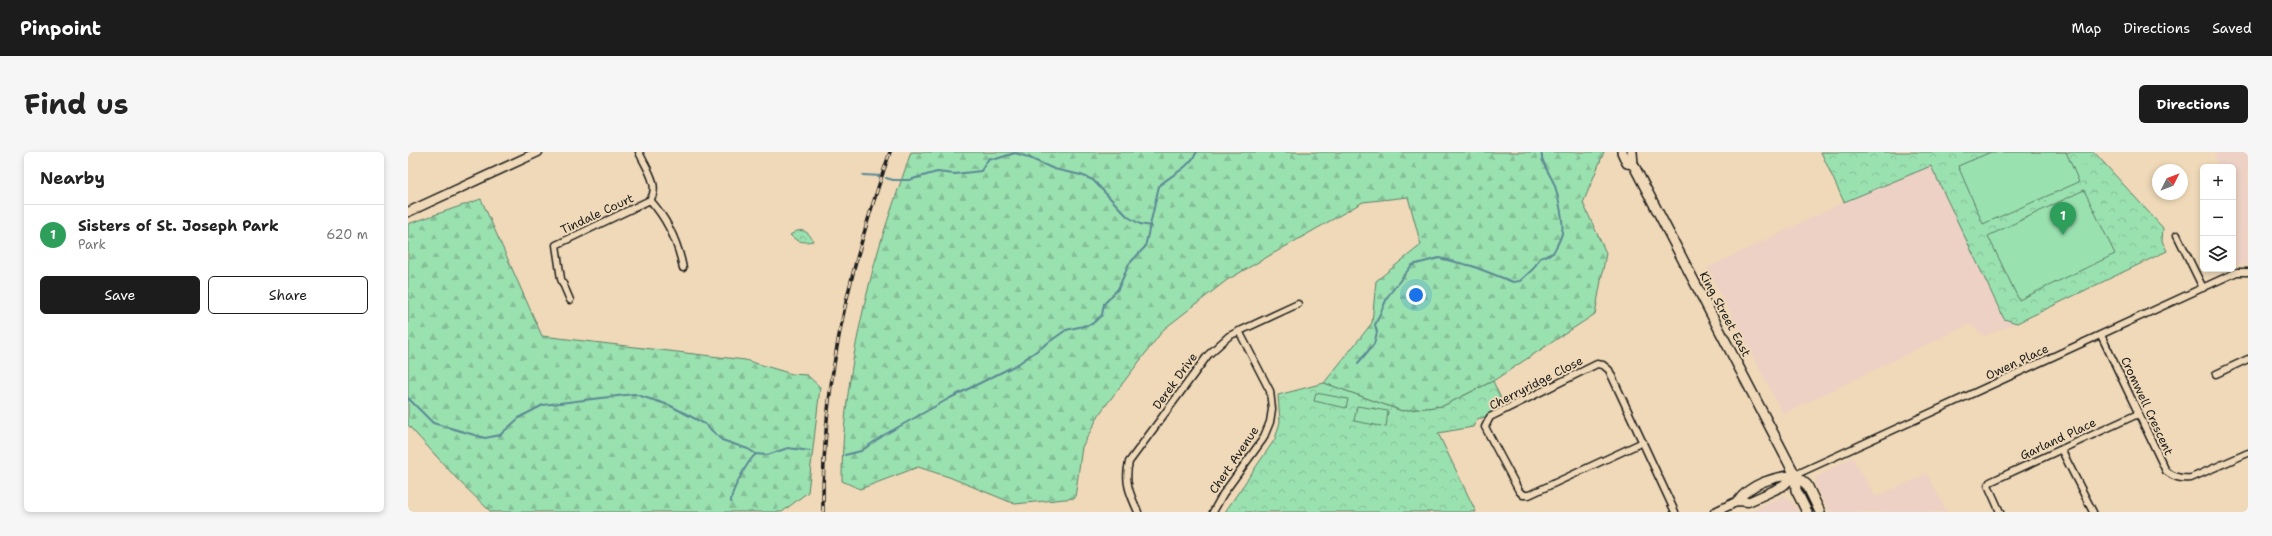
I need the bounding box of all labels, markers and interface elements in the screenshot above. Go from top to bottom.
text: Pinpoint [20,16,101,41]
text: Map [2072,19,2102,37]
text: Directions [2124,19,2190,37]
text: Saved [2212,19,2252,37]
text: Find us [24,85,129,123]
button: Directions [2139,85,2248,123]
north arrow [2152,164,2188,200]
map controls [2200,164,2236,272]
button: + [2200,164,2236,200]
text: Nearby [40,167,105,189]
street label: Tindale Court [558,190,636,238]
button: − [2200,200,2236,236]
pin: 1 [2050,202,2076,235]
text: Sisters of St. Joseph Park [78,216,279,236]
text: 1 [50,226,56,243]
text: 620 m [326,226,368,243]
text: Park [78,236,106,253]
button: layers [2200,236,2236,272]
street label: King Street East [1696,269,1754,359]
button: Save [40,276,200,314]
button: Share [208,276,368,314]
your location [1406,285,1426,305]
street label: Owen Place [1983,340,2051,384]
street label: Derek Drive [1149,349,1201,413]
street label: Cherryridge Close [1486,352,1586,414]
street label: Cromwell Crescent [2117,354,2177,458]
street label: Garland Place [2017,414,2099,464]
street label: Chert Avenue [1206,423,1263,497]

